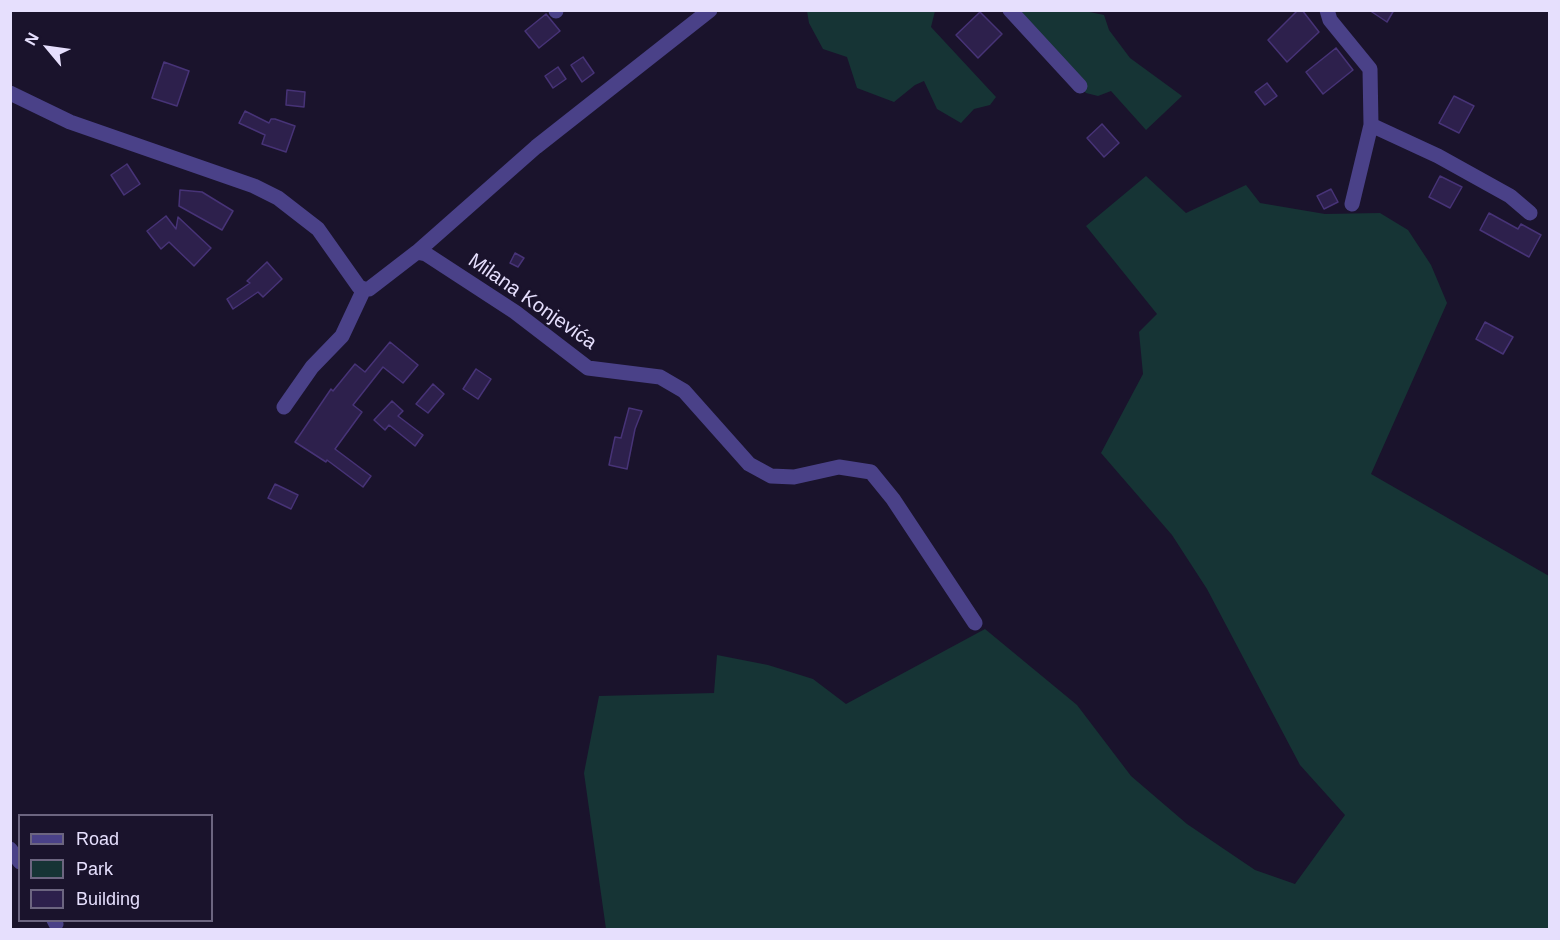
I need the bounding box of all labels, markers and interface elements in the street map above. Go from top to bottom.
north arrow [18,18,78,78]
text: N [22,30,42,48]
street label: Milana Konjevića [463,249,601,355]
legend [18,814,213,922]
text: Road [76,829,119,849]
text: Park [76,859,113,879]
text: Building [76,889,140,909]

